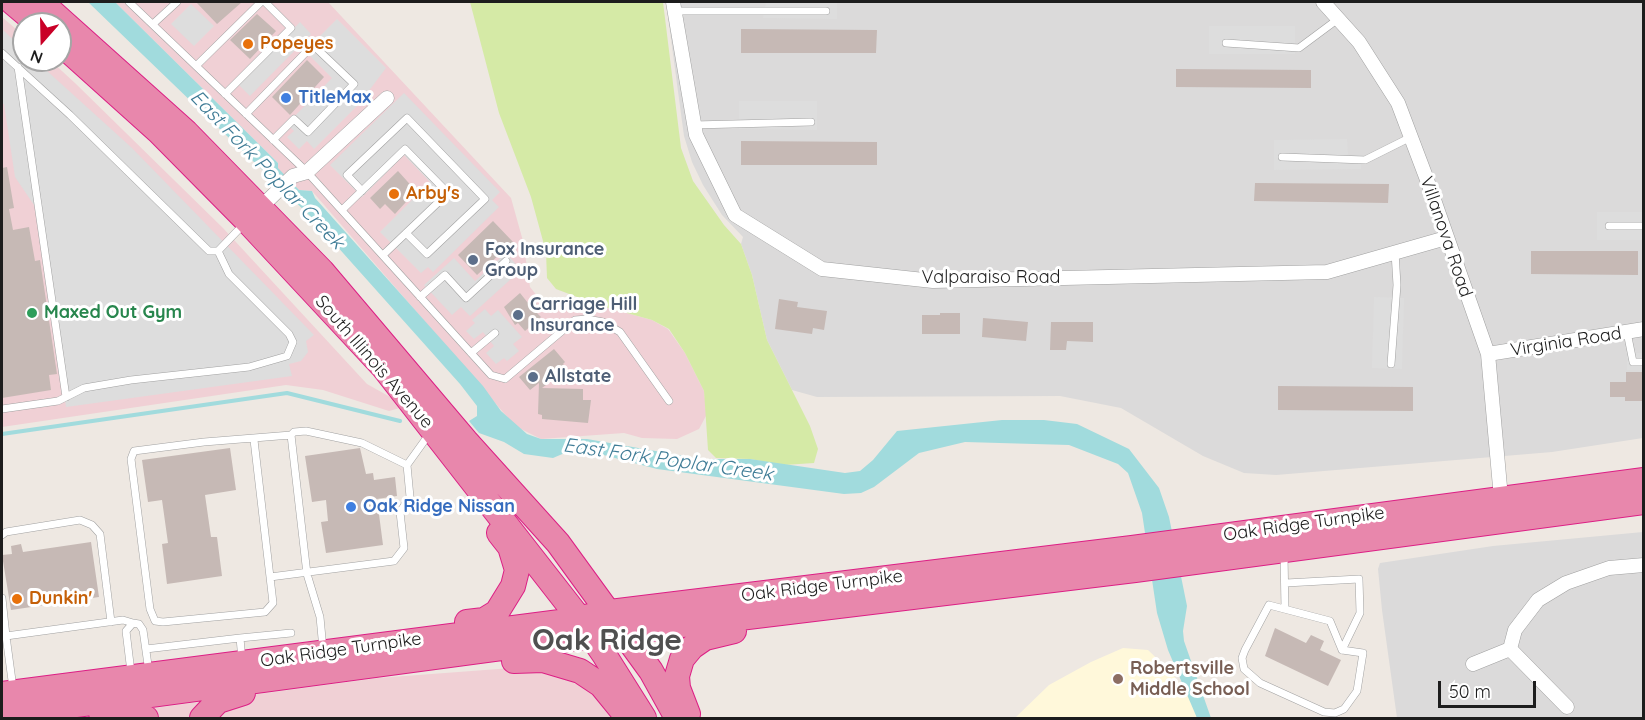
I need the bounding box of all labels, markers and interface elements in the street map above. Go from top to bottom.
north arrow [12,12,72,72]
place label: Popeyes [260,33,334,55]
marker: Popeyes [241,37,255,51]
text: N [28,46,45,68]
water label: East Fork Poplar Creek [185,86,349,254]
place label: TitleMax [298,87,371,109]
marker: TitleMax [279,91,293,105]
street label: Villanova Road [1415,174,1477,300]
place label: Arby's [406,183,460,205]
marker: Arby's [387,187,401,201]
place label: Fox Insurance Group [485,239,604,282]
marker: Fox Insurance Group [466,253,480,267]
street label: Valparaiso Road [922,267,1060,289]
street label: South Illinois Avenue [310,291,438,433]
place label: Carriage Hill Insurance [530,294,637,336]
place label: Maxed Out Gym [44,302,182,324]
marker: Maxed Out Gym [25,306,39,320]
marker: Carriage Hill Insurance [511,308,525,322]
street label: Virginia Road [1509,323,1623,361]
place label: Allstate [545,366,611,388]
marker: Allstate [526,370,540,384]
water label: East Fork Poplar Creek [562,433,774,487]
place label: Oak Ridge Nissan [363,496,515,518]
marker: Oak Ridge Nissan [344,500,358,514]
street label: Oak Ridge Turnpike [1222,502,1386,546]
street label: Oak Ridge Turnpike [740,565,904,607]
place label: Dunkin' [29,588,92,610]
marker: Dunkin' [10,592,24,606]
district label: Oak Ridge [532,623,682,659]
street label: Oak Ridge Turnpike [259,628,423,672]
place label: Robertsville Middle School [1130,658,1250,700]
scale bar [1441,669,1538,707]
marker: Robertsville Middle School [1111,672,1125,686]
text: 50 m [1449,680,1491,703]

